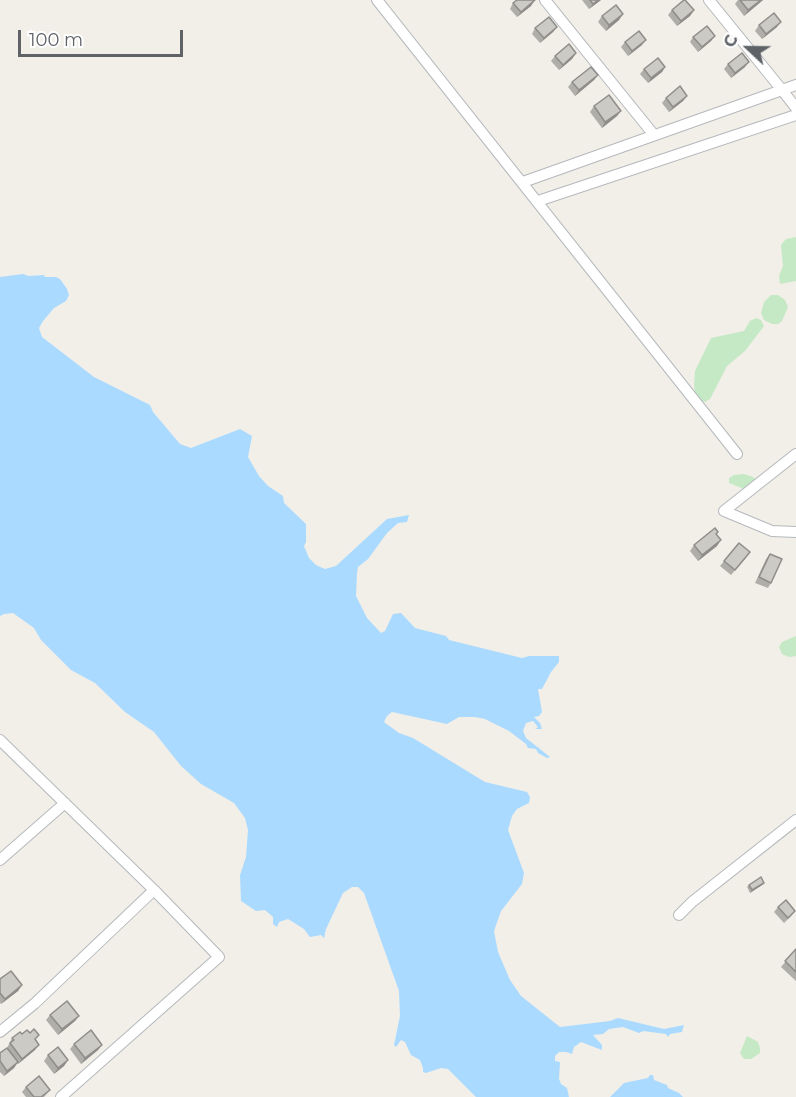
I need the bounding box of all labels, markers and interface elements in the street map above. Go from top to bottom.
scale bar [21,18,186,56]
north arrow [718,18,778,78]
text: 100 m [29,29,83,51]
text: С [720,32,742,50]

